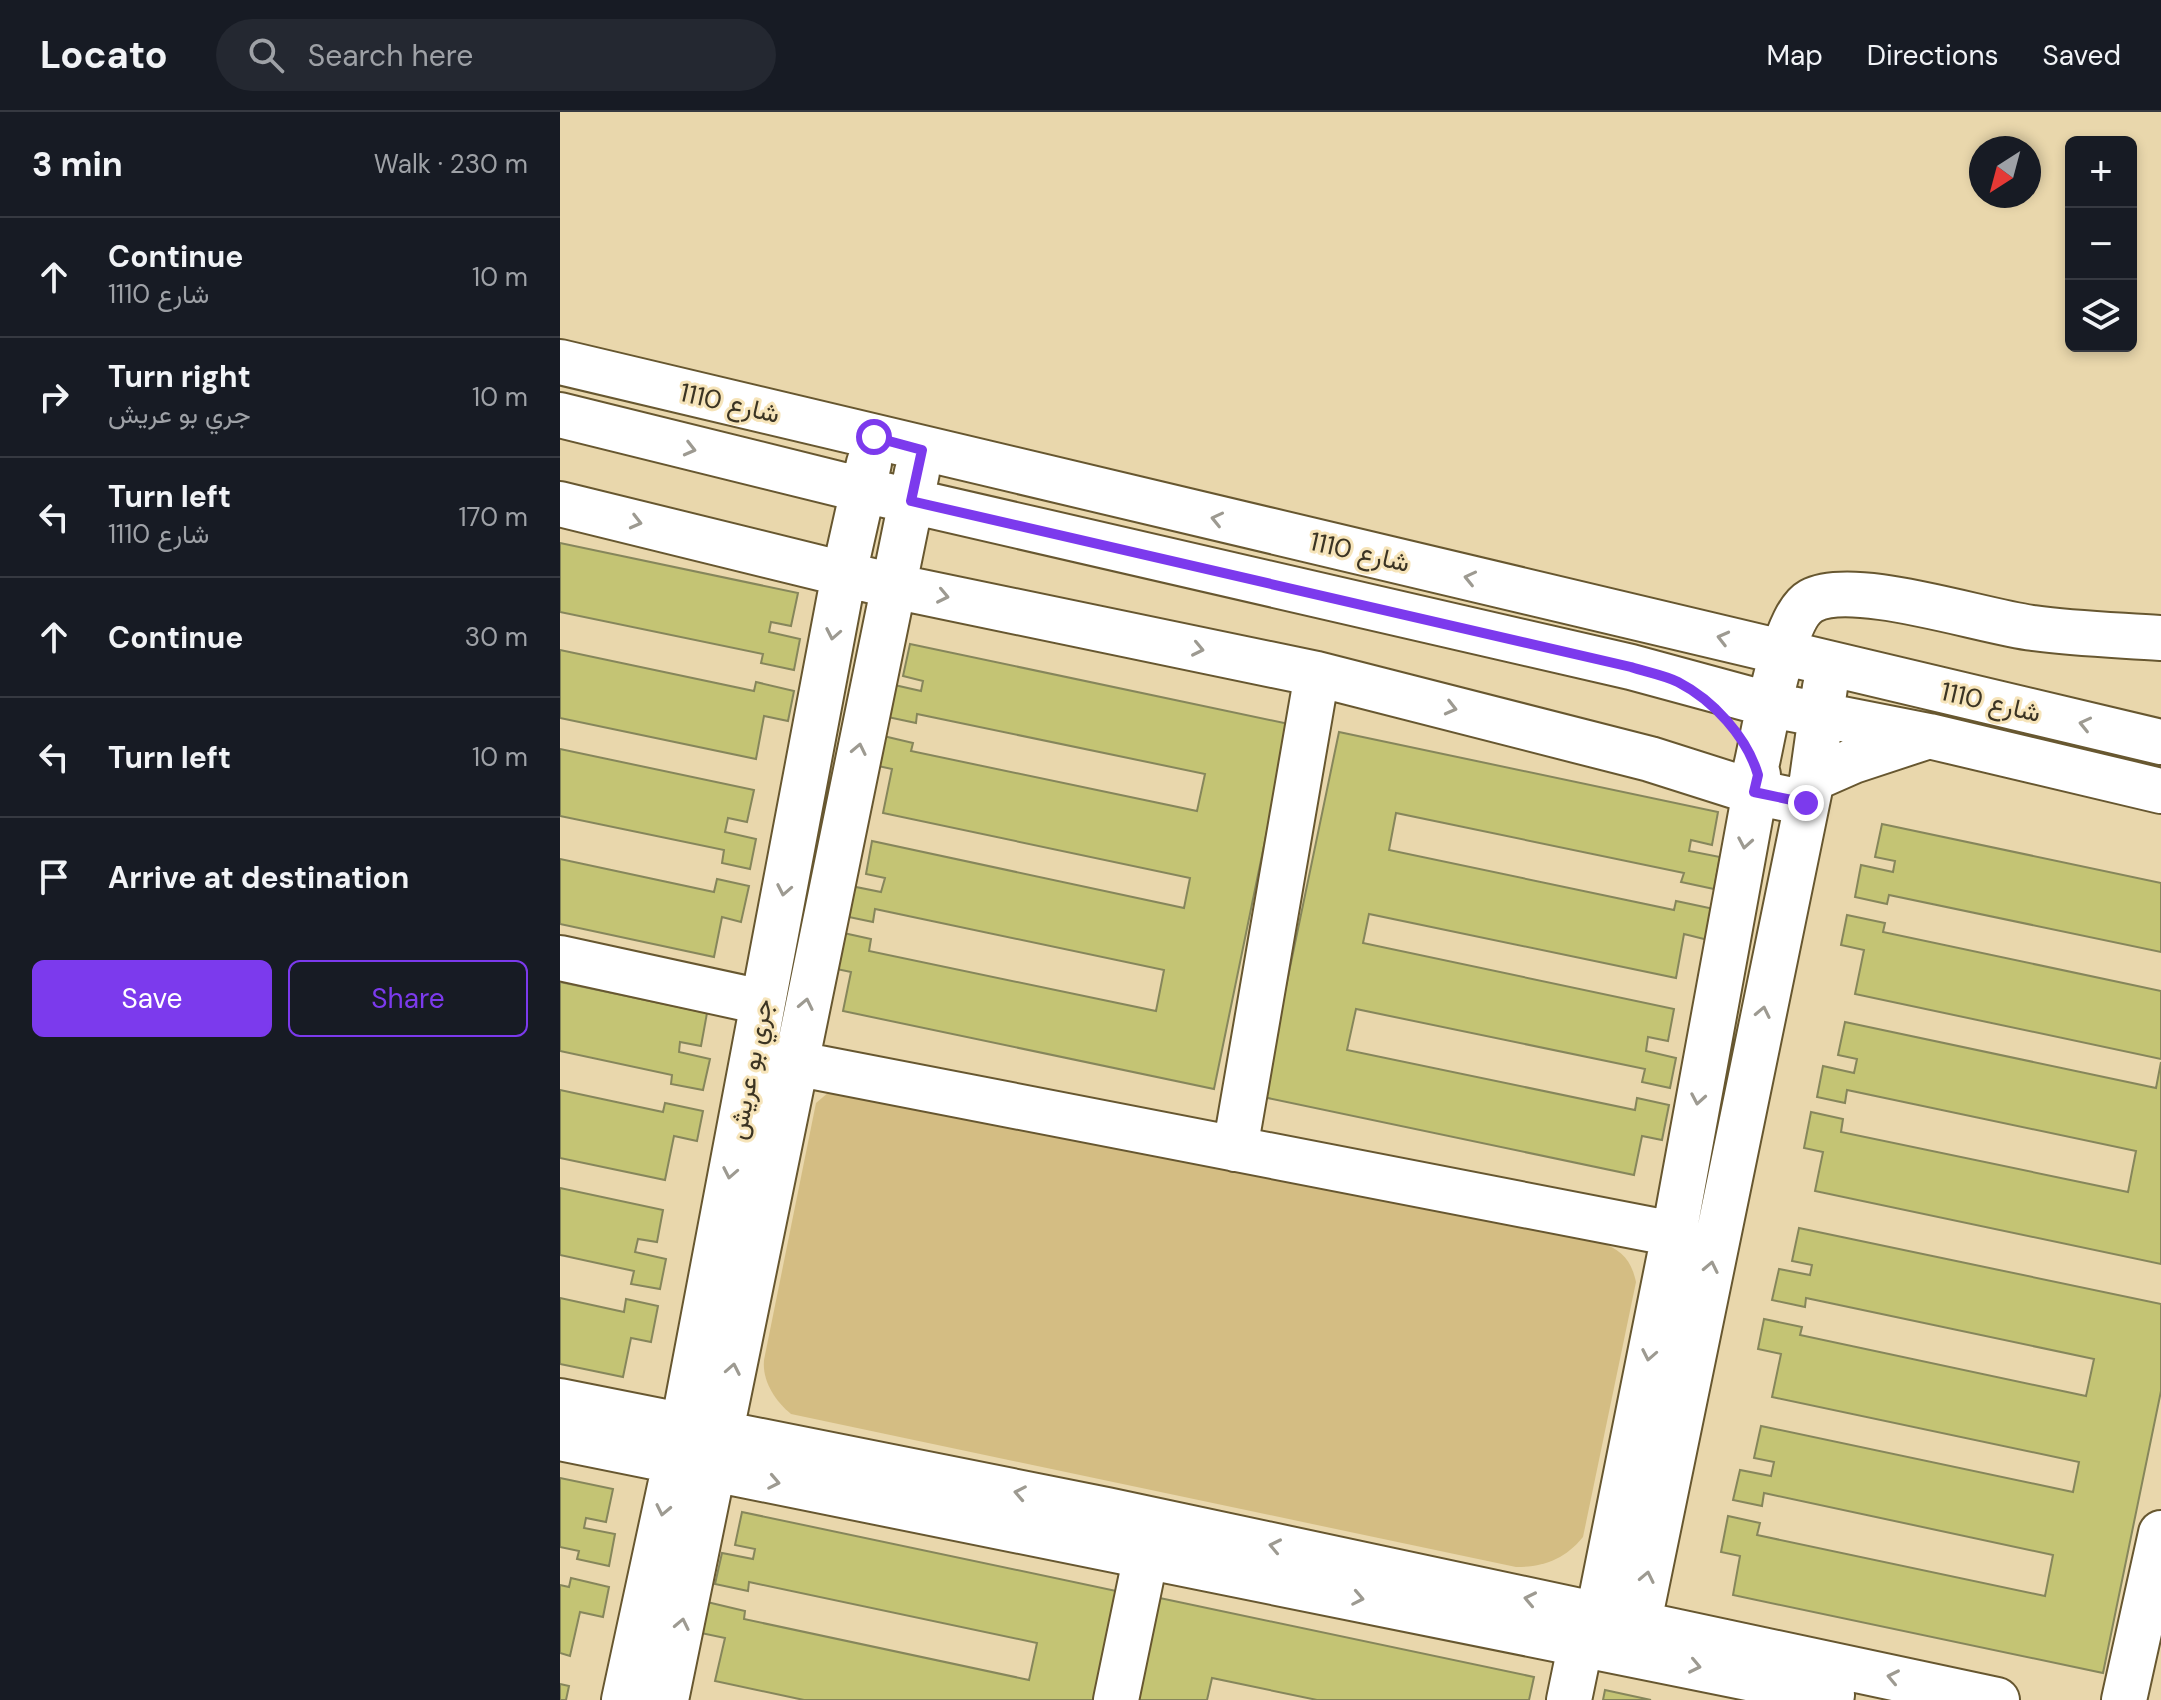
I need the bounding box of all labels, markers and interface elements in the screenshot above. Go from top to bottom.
search box [216,19,776,91]
text: Locato [40,30,168,80]
icon: search [244,33,288,77]
text: Search here [308,36,473,75]
text: Map [1766,37,1823,74]
text: Directions [1867,37,1999,74]
text: Saved [2043,37,2121,74]
north arrow [1969,136,2041,208]
map controls [2065,136,2137,352]
button: + [2065,136,2137,208]
text: 3 min [32,142,123,187]
text: Walk · 230 m [374,147,528,181]
button: − [2065,208,2137,280]
text: Continue [108,237,243,276]
icon: ahead [32,255,76,299]
text: 10 m [472,260,528,294]
text: شارع 1110 [108,277,209,311]
button: layers [2065,280,2137,352]
text: Turn right [108,357,251,396]
icon: right [32,375,76,419]
street label: شارع 1110 [677,375,783,432]
text: 10 m [472,380,528,414]
text: جري بو عريش [108,397,251,431]
route start [856,419,892,455]
one-way arrow [682,439,696,456]
text: Turn left [108,477,231,516]
icon: left [32,495,76,539]
text: 170 m [459,500,528,534]
one-way arrow [1211,511,1224,528]
one-way arrow [628,513,642,530]
text: شارع 1110 [108,517,209,551]
street label: شارع 1110 [1307,524,1413,581]
one-way arrow [1464,570,1478,587]
one-way arrow [936,587,949,604]
icon: ahead [32,615,76,659]
text: Continue [108,618,243,657]
text: 30 m [465,620,528,654]
one-way arrow [825,627,842,641]
one-way arrow [1717,631,1731,648]
one-way arrow [1190,640,1204,657]
street label: شارع 1110 [1938,674,2044,731]
one-way arrow [1443,699,1457,716]
one-way arrow [2079,716,2093,733]
icon: left [32,735,76,779]
text: Turn left [108,738,231,777]
text: 10 m [472,740,528,774]
one-way arrow [850,743,867,757]
route end [1788,785,1824,821]
one-way arrow [1737,837,1754,850]
icon: arrive [32,855,76,899]
text: Arrive at destination [108,858,409,897]
one-way arrow [776,883,793,896]
button: Save [32,960,272,1037]
button: Share [288,960,528,1037]
street label: جري بو عريش [720,996,784,1143]
one-way arrow [797,997,814,1011]
one-way arrow [1754,1006,1771,1020]
one-way arrow [1691,1092,1708,1106]
one-way arrow [723,1166,740,1179]
one-way arrow [1702,1261,1719,1274]
one-way arrow [1642,1348,1659,1361]
one-way arrow [724,1362,741,1376]
one-way arrow [766,1473,780,1490]
one-way arrow [1014,1485,1028,1502]
one-way arrow [656,1503,673,1517]
one-way arrow [1269,1538,1282,1555]
one-way arrow [1638,1570,1655,1583]
one-way arrow [1351,1589,1364,1606]
one-way arrow [1523,1591,1537,1608]
one-way arrow [673,1617,690,1631]
one-way arrow [1689,1657,1702,1674]
one-way arrow [1887,1669,1901,1686]

